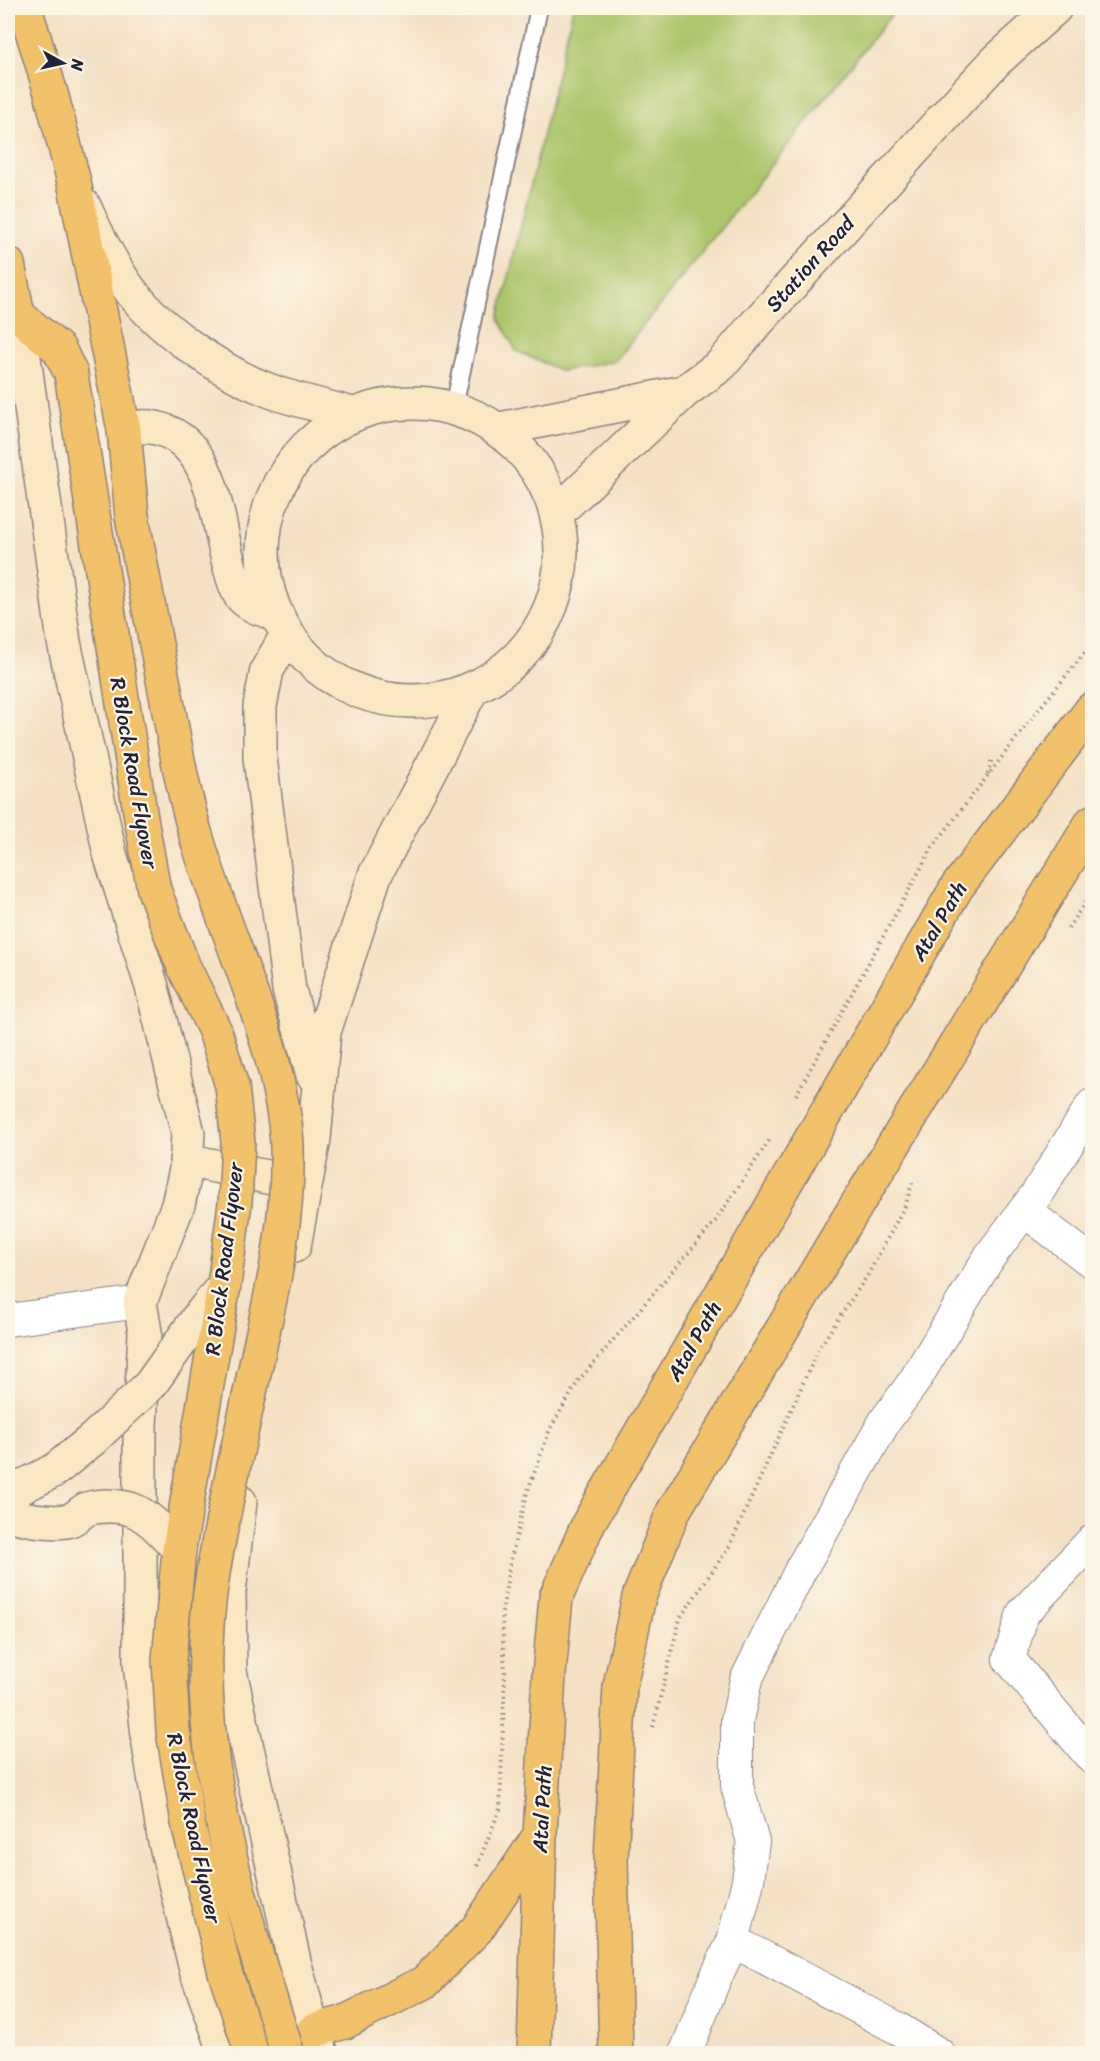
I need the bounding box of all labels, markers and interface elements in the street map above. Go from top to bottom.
north arrow [33,33,93,93]
text: N [62,57,93,73]
street label: Station Road [756,205,866,321]
street label: R Block Road Flyover [98,674,170,873]
street label: Atal Path [900,874,978,969]
street label: R Block Road Flyover [193,1159,255,1357]
street label: Atal Path [655,1294,732,1389]
street label: R Block Road Flyover [155,1729,233,1928]
street label: Atal Path [521,1764,563,1855]

